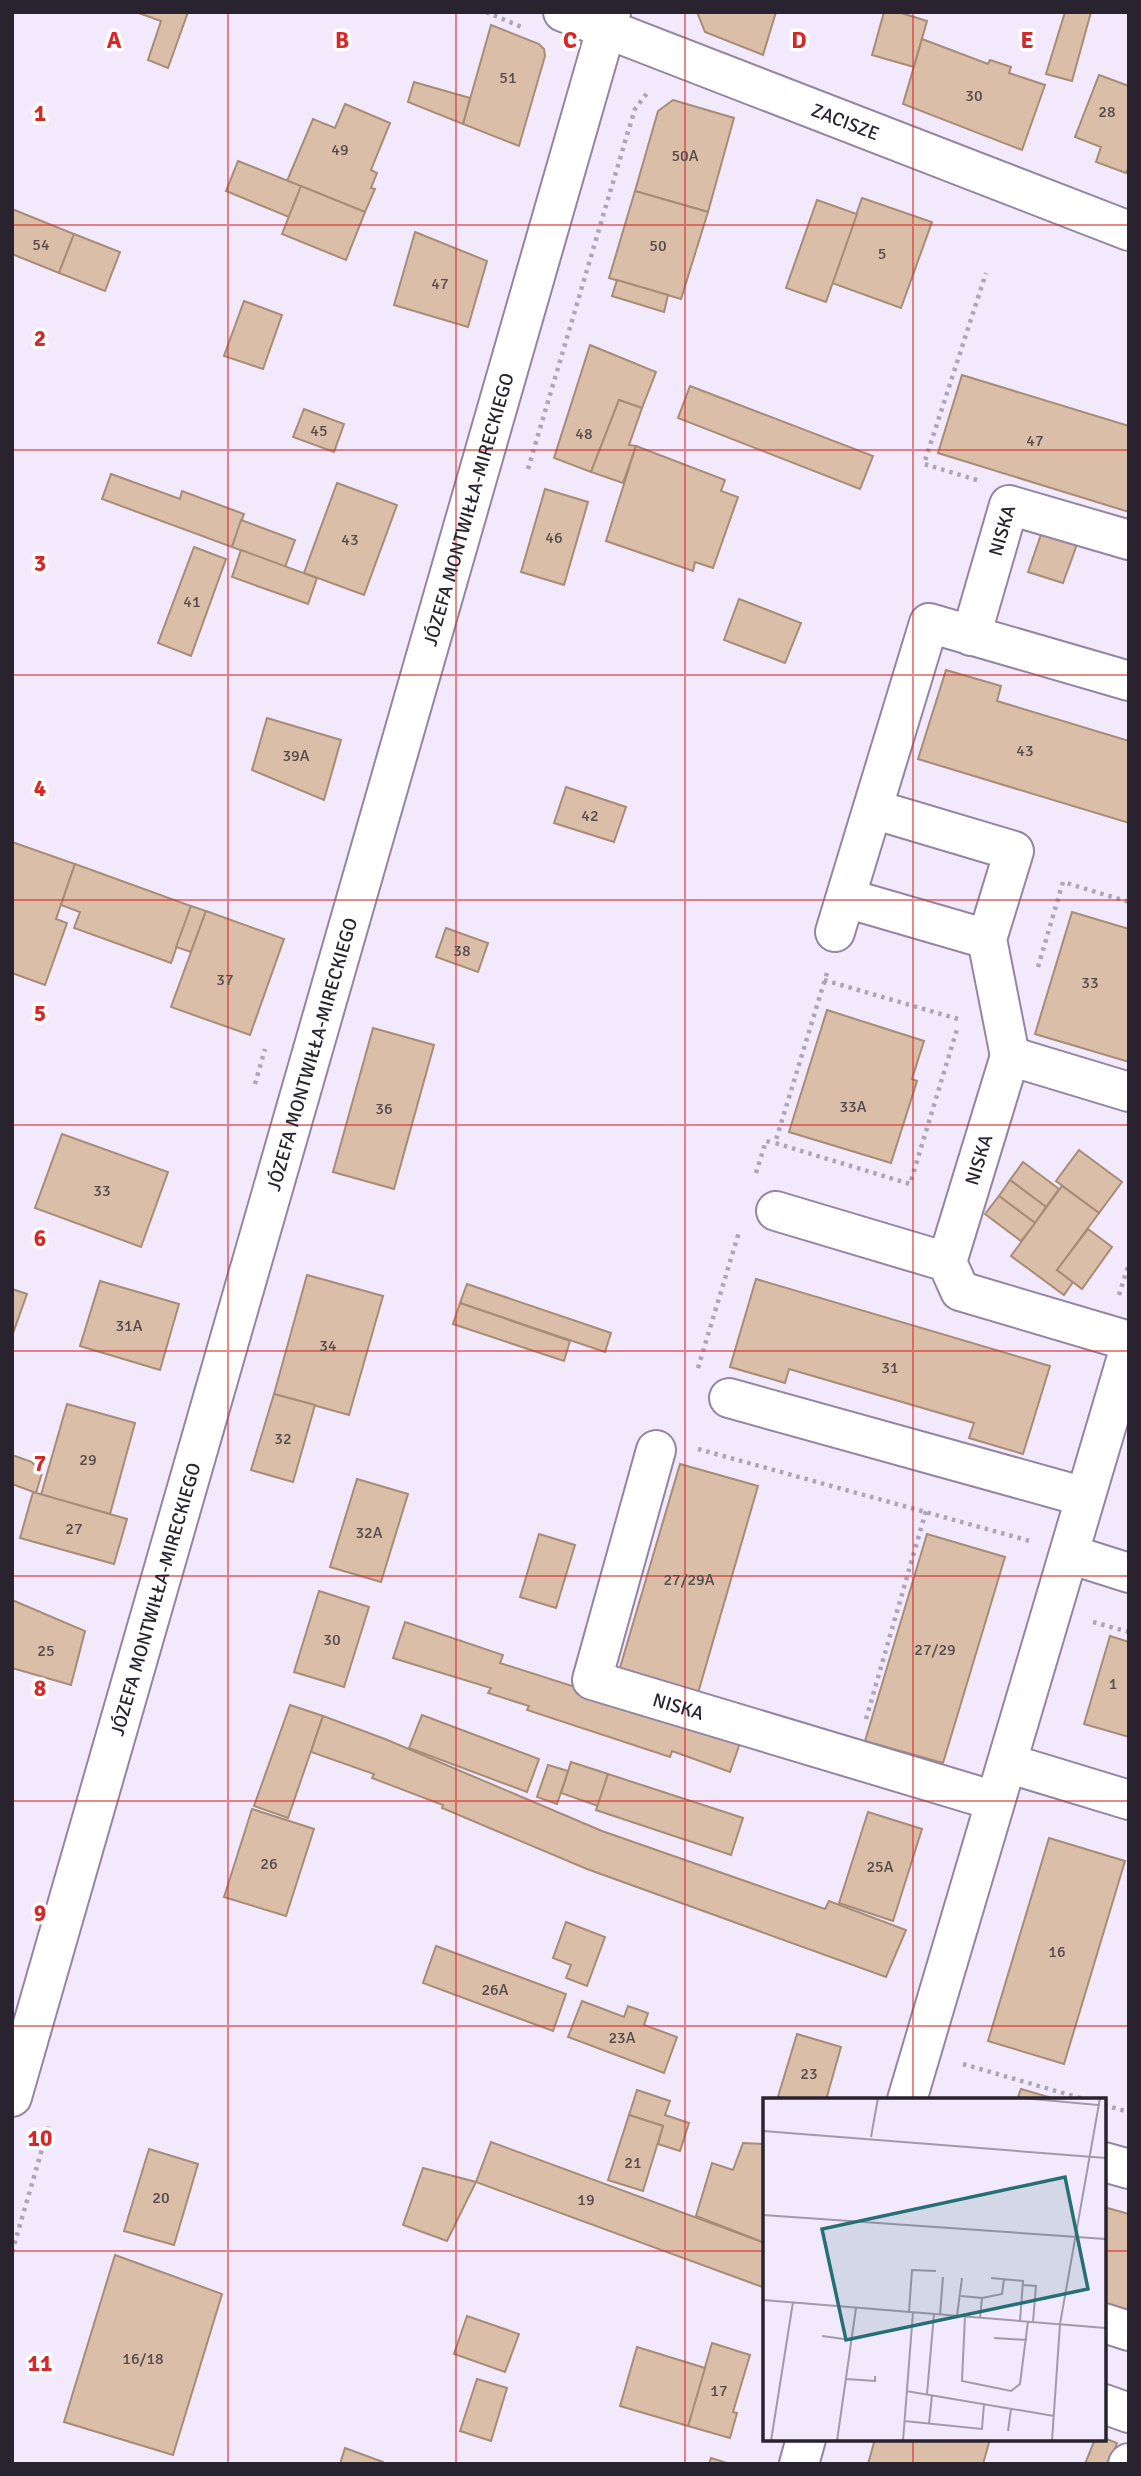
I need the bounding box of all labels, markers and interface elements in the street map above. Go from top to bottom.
text: A [107,26,122,55]
text: B [335,26,349,55]
text: C [563,26,577,55]
text: D [791,26,807,55]
text: E [1020,26,1034,55]
house number: 51 [499,68,517,88]
house number: 30 [965,86,983,106]
street label: ZACISZE [808,98,883,146]
text: 1 [34,99,46,128]
house number: 28 [1098,102,1116,122]
house number: 49 [331,140,349,160]
house number: 50A [671,146,699,166]
house number: 54 [32,235,50,255]
house number: 50 [649,236,667,256]
house number: 5 [878,244,886,264]
house number: 47 [431,274,449,294]
text: 2 [34,324,46,353]
street label: JÓZEFA MONTWIŁŁA-MIRECKIEGO [419,370,520,649]
house number: 45 [310,421,328,441]
house number: 48 [575,424,593,444]
house number: 47 [1026,431,1044,451]
street label: NISKA [984,502,1021,559]
house number: 46 [545,528,563,548]
house number: 43 [341,530,359,550]
text: 3 [34,549,46,578]
house number: 41 [183,592,201,612]
house number: 43 [1016,741,1034,761]
house number: 39A [282,746,310,766]
text: 4 [34,774,46,803]
house number: 42 [581,806,599,826]
street label: JÓZEFA MONTWIŁŁA-MIRECKIEGO [262,915,363,1194]
house number: 38 [453,941,471,961]
house number: 37 [216,970,234,990]
house number: 33 [1081,973,1099,993]
text: 5 [34,999,46,1028]
house number: 33A [839,1097,867,1117]
house number: 36 [375,1099,393,1119]
street label: NISKA [960,1131,998,1188]
house number: 33 [93,1181,111,1201]
text: 6 [34,1224,46,1253]
house number: 31A [115,1316,143,1336]
house number: 34 [319,1336,337,1356]
house number: 31 [881,1358,899,1378]
house number: 32 [274,1429,292,1449]
text: 7 [34,1449,46,1478]
house number: 29 [79,1450,97,1470]
street label: JÓZEFA MONTWIŁŁA-MIRECKIEGO [105,1460,207,1739]
house number: 27 [65,1519,83,1539]
house number: 32A [355,1523,383,1543]
house number: 27/29A [663,1570,715,1590]
house number: 30 [323,1630,341,1650]
house number: 27/29 [914,1640,956,1660]
house number: 25 [37,1641,55,1661]
text: 8 [34,1674,46,1703]
house number: 1 [1109,1674,1117,1694]
street label: NISKA [650,1688,707,1726]
house number: 26 [260,1854,278,1874]
house number: 25A [866,1857,894,1877]
text: 9 [34,1899,46,1928]
house number: 16 [1048,1942,1066,1962]
house number: 26A [481,1980,509,2000]
house number: 23A [608,2028,636,2048]
house number: 23 [800,2064,818,2084]
inset map [763,2098,1106,2441]
text: 10 [28,2124,52,2153]
house number: 21 [624,2153,642,2173]
house number: 20 [152,2188,170,2208]
house number: 19 [577,2190,595,2210]
text: 11 [28,2349,52,2378]
house number: 16/18 [122,2349,164,2369]
house number: 17 [710,2381,728,2401]

